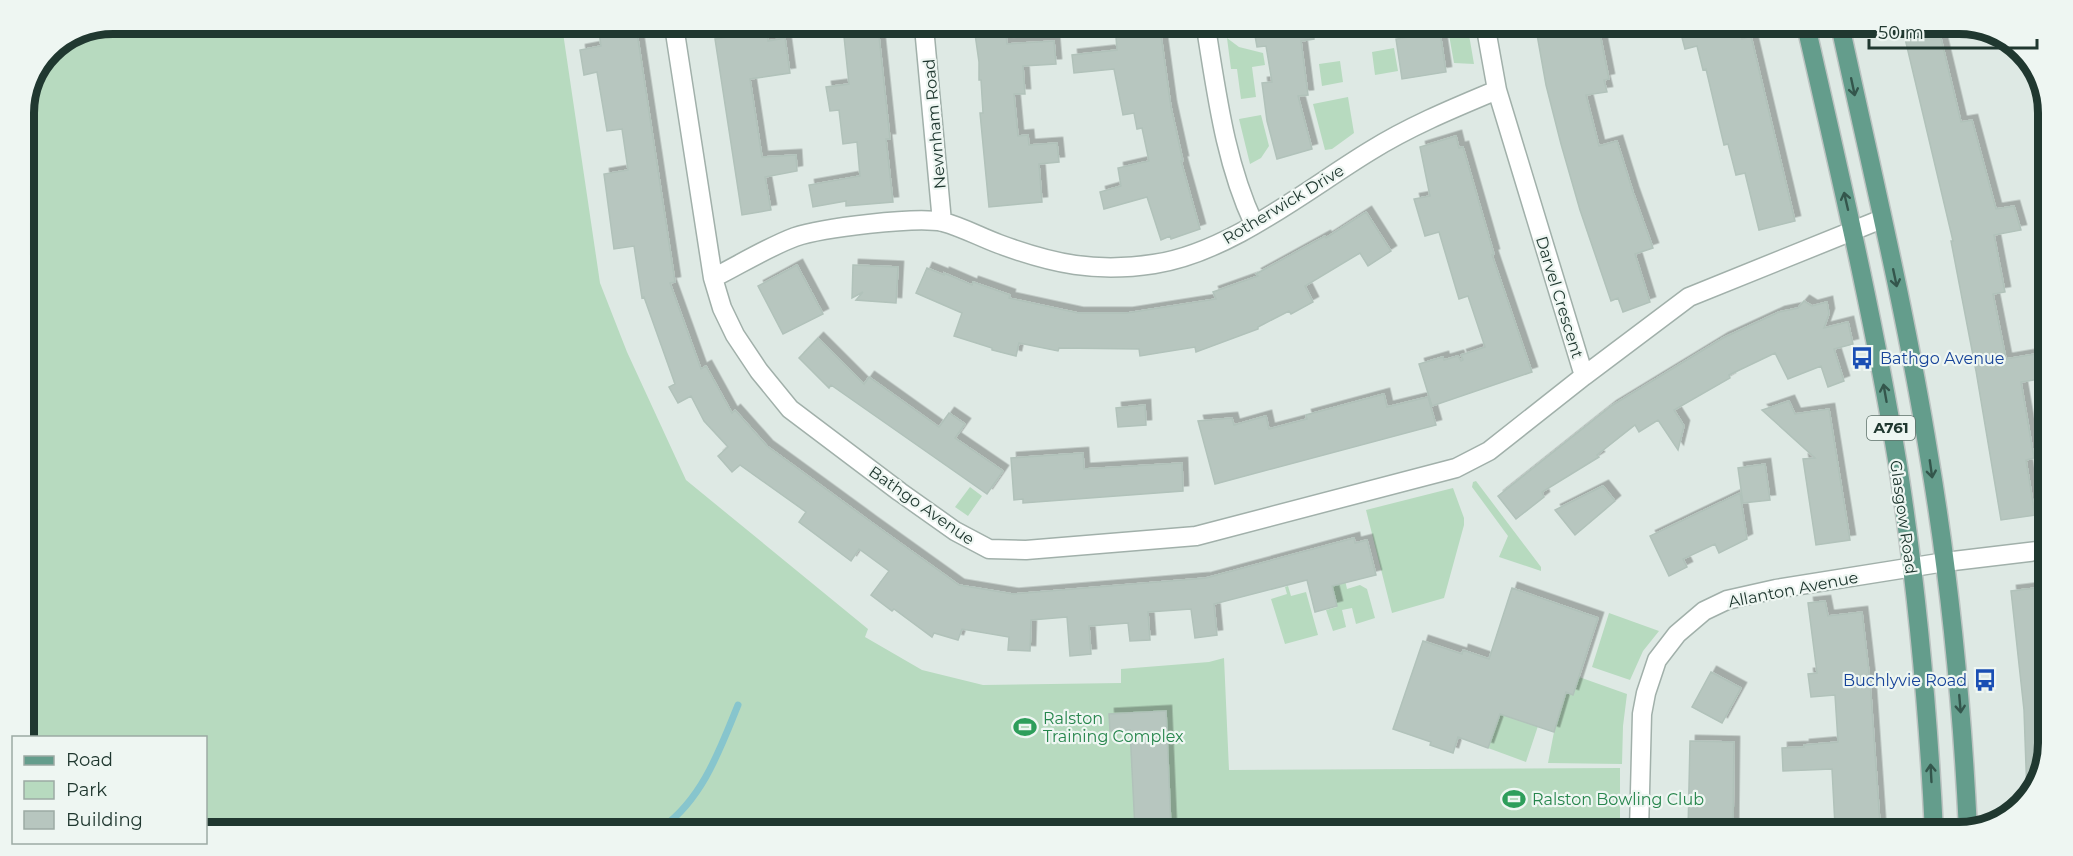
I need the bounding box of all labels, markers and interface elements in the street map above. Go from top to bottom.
scale bar [1869,12,2037,50]
text: 50 m [1878,22,1924,44]
street label: Newnham Road [919,58,950,190]
one-way arrow [1848,78,1860,97]
street label: Rotherwick Drive [1219,161,1347,248]
one-way arrow [1840,192,1851,212]
street label: Darvel Crescent [1532,234,1587,361]
one-way arrow [1890,268,1901,287]
bus stop icon: Bathgo Avenue [1849,345,1875,371]
place label: Bathgo Avenue [1880,349,2004,368]
one-way arrow [1879,383,1890,403]
road number: A761 [1867,416,1915,440]
street label: Glasgow Road [1886,459,1921,575]
one-way arrow [1926,459,1937,479]
street label: Bathgo Avenue [865,462,978,549]
street label: Allanton Avenue [1727,568,1860,611]
bus stop icon: Buchlyvie Road [1972,667,1998,693]
place label: Buchlyvie Road [1843,671,1967,690]
one-way arrow [1955,694,1966,714]
place label: Ralston Training Complex [1043,709,1184,746]
sports icon: Ralston Training Complex [1012,714,1038,740]
legend [12,736,207,844]
text: Road [66,749,113,771]
one-way arrow [1926,764,1937,784]
text: Park [66,779,107,801]
sports icon: Ralston Bowling Club [1501,786,1527,812]
place label: Ralston Bowling Club [1532,790,1704,809]
text: Building [66,809,143,831]

